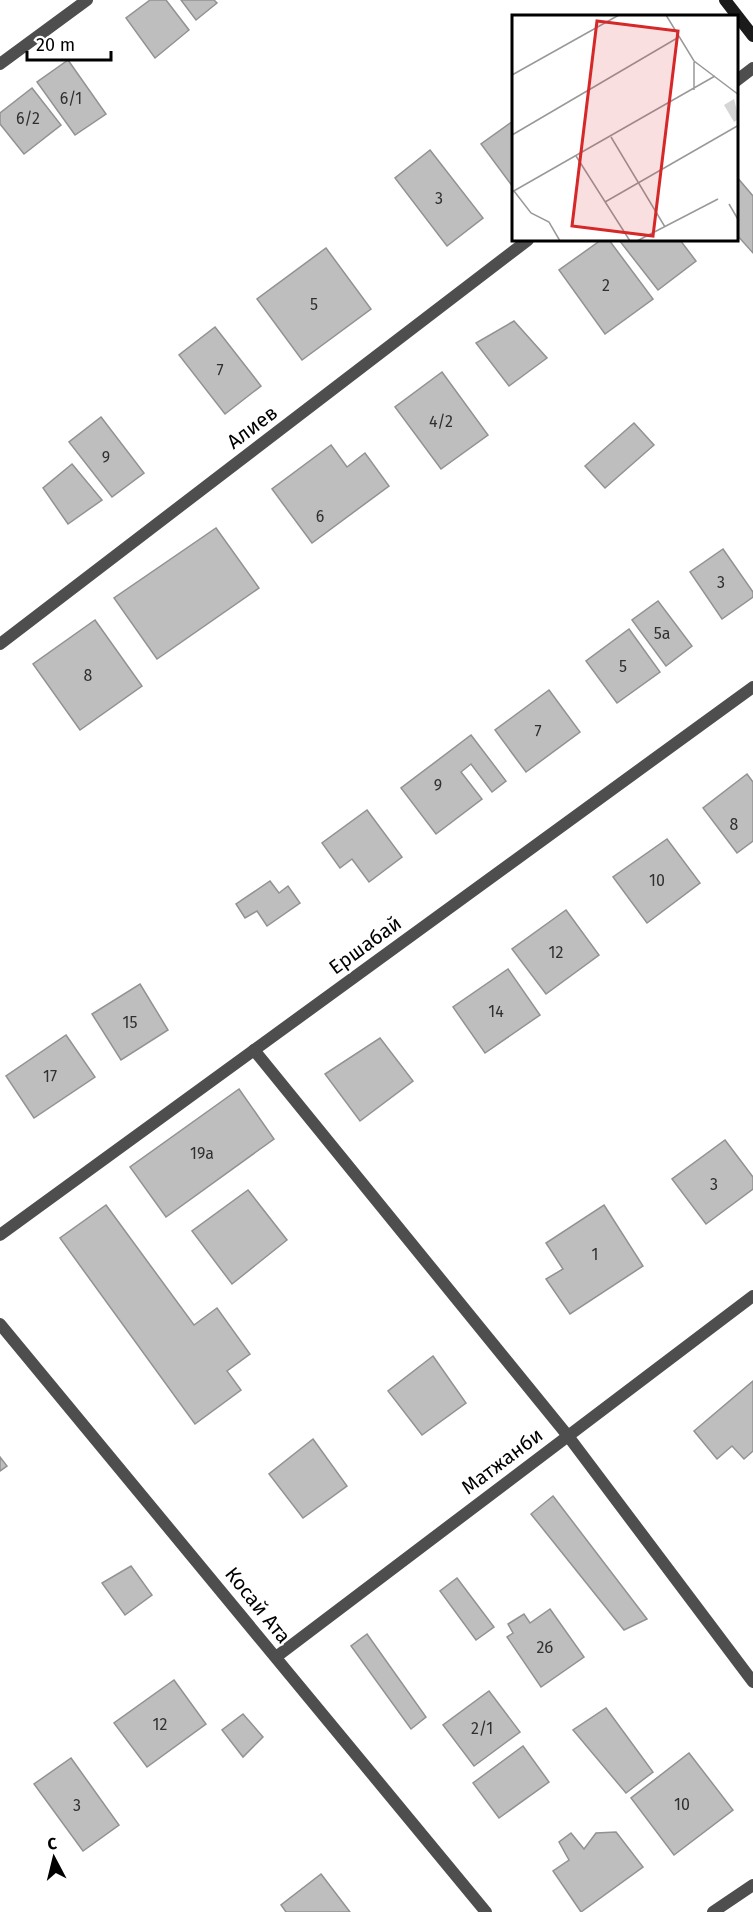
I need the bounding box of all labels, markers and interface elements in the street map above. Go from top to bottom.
inset map [512,15,738,242]
scale bar [27,24,111,62]
text: 20 m [36,34,75,56]
house number: 6/1 [60,89,82,108]
house number: 6/2 [16,109,40,128]
house number: 3 [435,189,443,208]
house number: 2 [602,276,610,295]
house number: 5 [310,295,318,314]
house number: 7 [216,361,224,380]
street label: Алиев [222,400,282,454]
house number: 4/2 [429,412,453,431]
house number: 9 [102,448,110,467]
house number: 6 [316,507,324,526]
house number: 3 [717,573,725,592]
house number: 5а [654,624,670,643]
house number: 5 [619,657,627,676]
house number: 8 [84,666,93,685]
house number: 7 [534,722,542,741]
house number: 9 [434,776,442,795]
house number: 8 [730,815,739,834]
house number: 10 [649,871,665,890]
street label: Ершабай [324,911,406,979]
house number: 12 [549,943,563,962]
house number: 14 [488,1002,504,1021]
house number: 15 [123,1013,137,1032]
house number: 17 [43,1067,57,1086]
house number: 19а [190,1144,214,1163]
house number: 3 [710,1175,718,1194]
house number: 1 [592,1245,598,1264]
street label: Матжанби [457,1423,547,1499]
street label: Косай Ата [220,1562,296,1648]
house number: 2б [536,1638,554,1657]
house number: 12 [153,1715,167,1734]
house number: 2/1 [471,1719,493,1738]
house number: 10 [674,1795,690,1814]
house number: 3 [73,1796,81,1815]
north arrow [24,1828,84,1888]
text: С [47,1834,59,1854]

